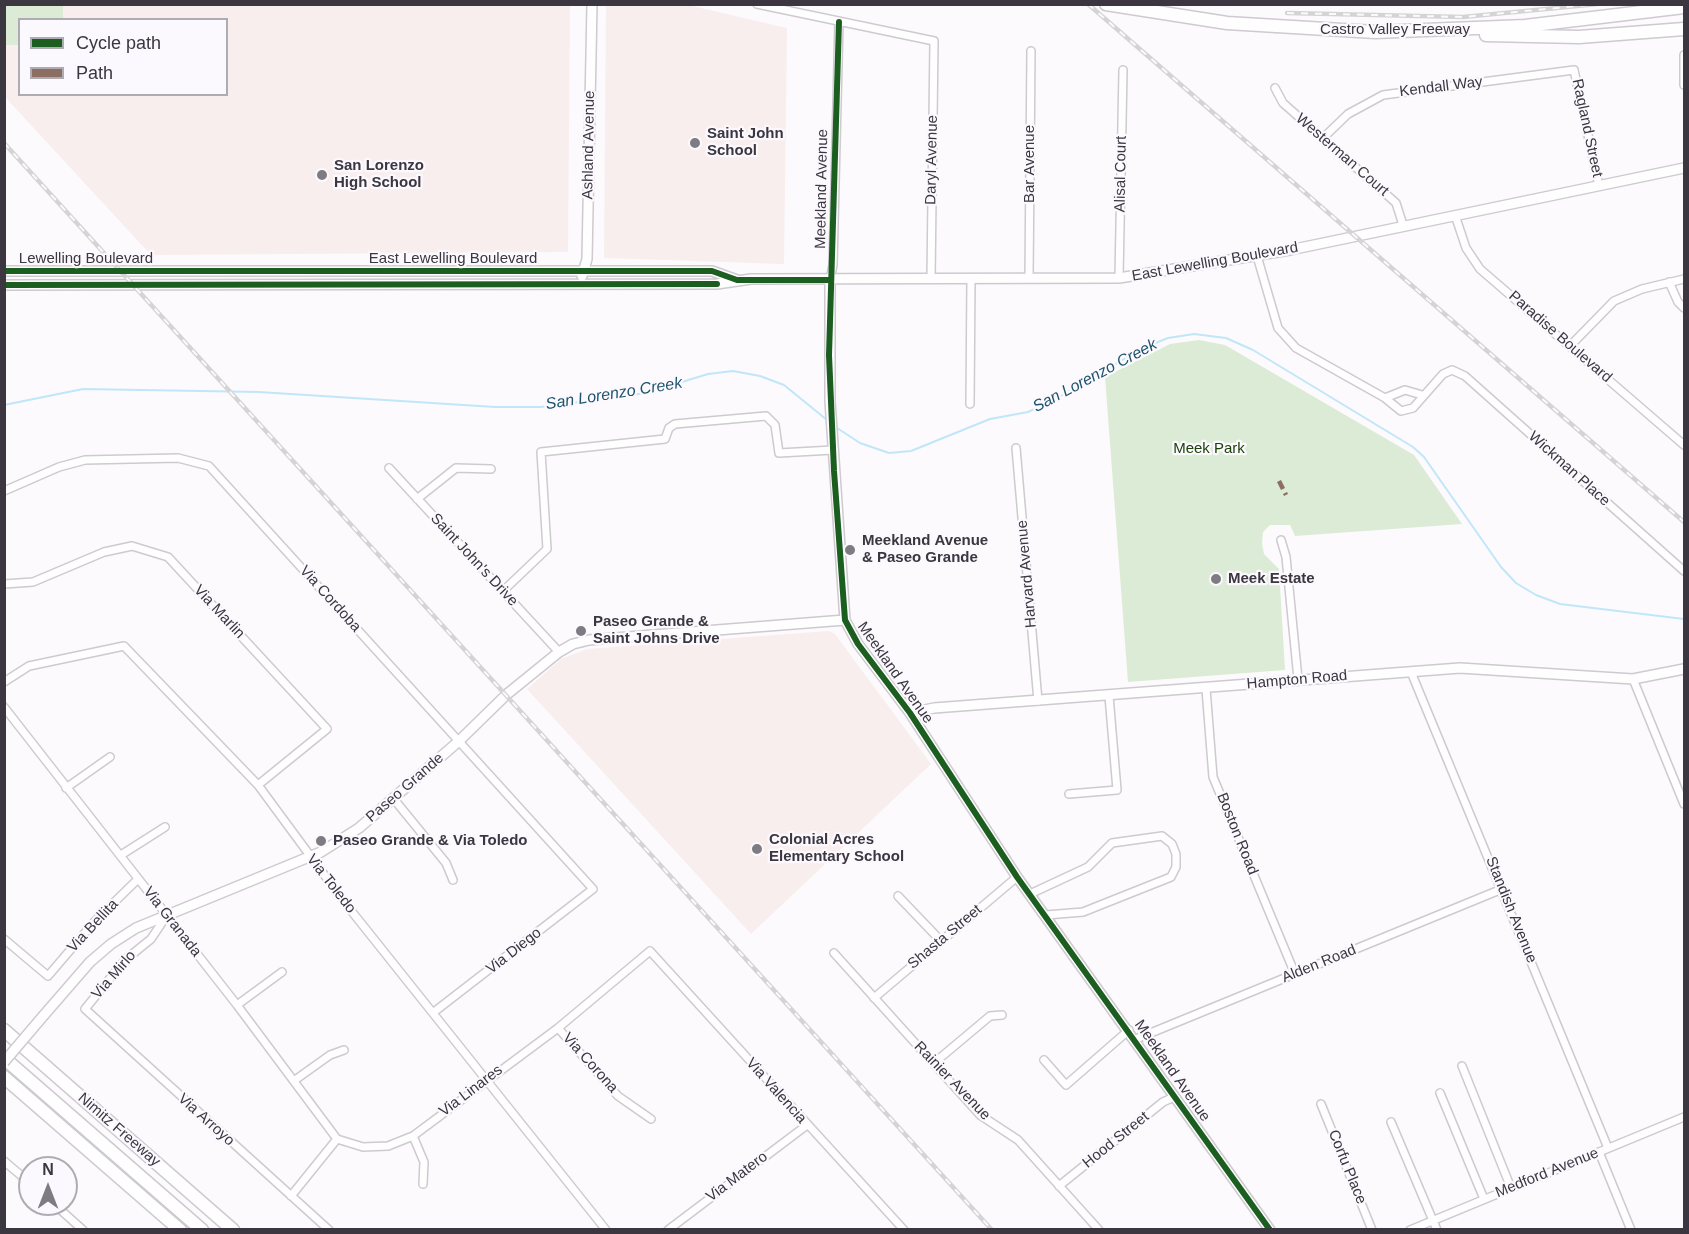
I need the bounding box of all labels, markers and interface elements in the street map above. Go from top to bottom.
legend [18,18,228,96]
street label: Castro Valley Freeway [1320,21,1470,39]
text: Cycle path [76,33,161,53]
text: Path [76,63,113,83]
street label: Kendall Way [1398,73,1484,101]
street label: Ragland Street [1568,77,1606,179]
street label: Ashland Avenue [579,90,599,200]
street label: Westerman Court [1292,110,1392,200]
street label: Daryl Avenue [922,115,942,205]
place label: Saint John School [707,125,784,160]
street label: Bar Avenue [1021,125,1039,203]
street label: Meekland Avenue [812,129,832,249]
marker: Saint John School [688,136,702,150]
street label: Alisal Court [1111,136,1131,212]
place label: San Lorenzo High School [334,157,424,192]
marker: San Lorenzo High School [315,168,329,182]
street label: East Lewelling Boulevard [1130,239,1300,285]
street label: Lewelling Boulevard [19,250,153,268]
street label: East Lewelling Boulevard [369,250,537,268]
street label: Paradise Boulevard [1505,287,1615,387]
water label: San Lorenzo Creek [1030,335,1160,417]
water label: San Lorenzo Creek [544,374,684,414]
street label: Wickman Place [1525,428,1613,510]
park label: Meek Park [1173,440,1245,458]
street label: Saint John's Drive [426,510,522,610]
street label: Harvard Avenue [1013,519,1041,629]
place label: Meekland Avenue & Paseo Grande [862,532,988,567]
marker: Meekland Avenue & Paseo Grande [843,543,857,557]
street label: Via Cordoba [296,562,364,636]
place label: Meek Estate [1228,570,1315,588]
marker: Meek Estate [1209,572,1223,586]
street label: Via Marlin [190,582,248,642]
place label: Paseo Grande & Saint Johns Drive [593,613,720,648]
street label: Meekland Avenue [853,619,937,727]
marker: Paseo Grande & Saint Johns Drive [574,624,588,638]
street label: Hampton Road [1246,667,1348,693]
street label: Paseo Grande [363,749,447,827]
street label: Boston Road [1212,790,1262,878]
place label: Colonial Acres Elementary School [769,831,904,866]
place label: Paseo Grande & Via Toledo [333,832,528,850]
marker: Paseo Grande & Via Toledo [314,834,328,848]
marker: Colonial Acres Elementary School [750,842,764,856]
street label: Via Toledo [302,851,360,917]
street label: Standish Avenue [1481,854,1541,966]
street label: Via Granada [139,883,205,961]
street label: Via Bellita [64,896,122,956]
street label: Shasta Street [904,901,986,973]
street label: Via Diego [483,924,545,978]
street label: Alden Road [1279,941,1359,987]
street label: Via Mirlo [88,947,140,1003]
street label: Meekland Avenue [1130,1017,1214,1125]
street label: Via Corona [558,1029,622,1097]
street label: Rainier Avenue [910,1038,994,1124]
street label: Via Valencia [742,1055,810,1127]
street label: Via Linares [436,1061,506,1121]
street label: Nimitz Freeway [74,1089,164,1171]
street label: Via Arroyo [174,1090,238,1150]
street label: Hood Street [1079,1108,1153,1172]
street label: Corfu Place [1324,1127,1370,1207]
street label: Medford Avenue [1493,1144,1601,1202]
street label: Via Matero [703,1148,771,1206]
north arrow [18,1156,78,1216]
text: N [42,1161,54,1178]

